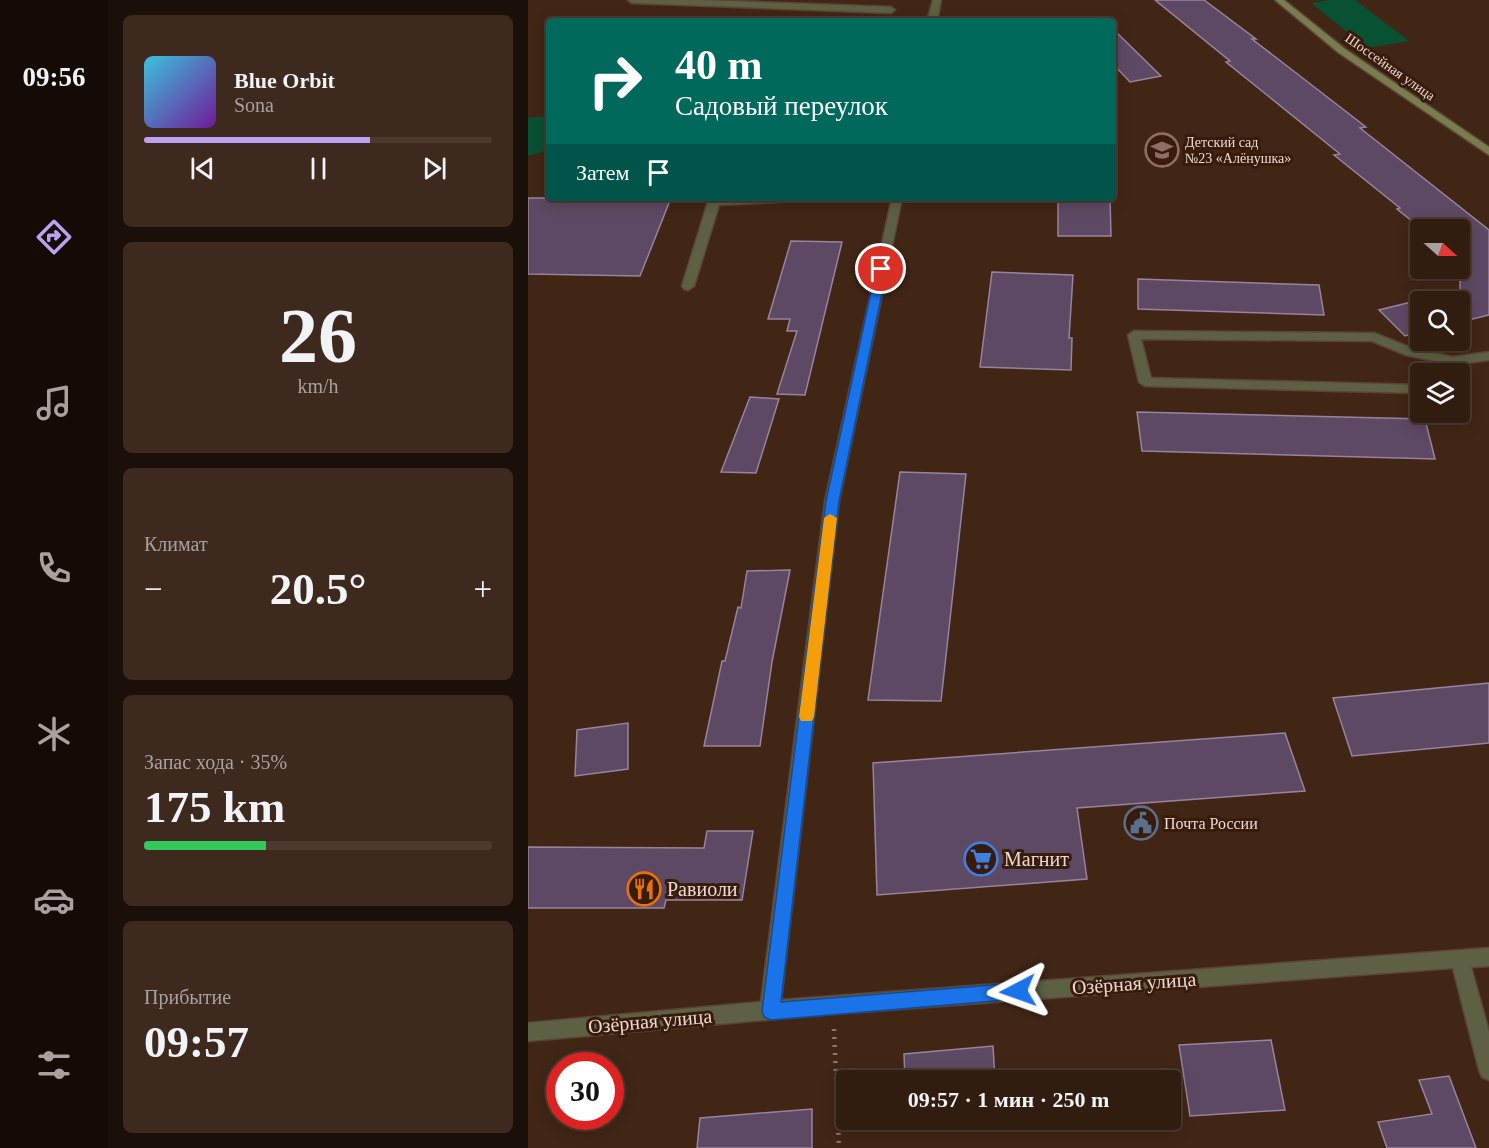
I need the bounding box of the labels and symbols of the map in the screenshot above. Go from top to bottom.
street label: Шоссейная улица [1342,30,1438,104]
school or university icon: Детский сад №23 «Алёнушка» [1144,132,1180,168]
place label: Детский сад №23 «Алёнушка» [1185,135,1291,166]
north arrow [1410,219,1470,279]
pin [855,243,906,294]
public building icon: Почта России [1123,805,1159,841]
place label: Почта России [1164,815,1258,832]
supermarket icon: Магнит [963,841,999,877]
place label: Магнит [1004,848,1069,870]
restaurant icon: Равиоли [626,871,662,907]
place label: Равиоли [667,878,738,900]
position arrow [986,959,1050,1023]
street label: Озёрная улица [1071,968,1197,999]
street label: Озёрная улица [587,1005,713,1038]
speed limit sign: 30 [546,1052,624,1130]

